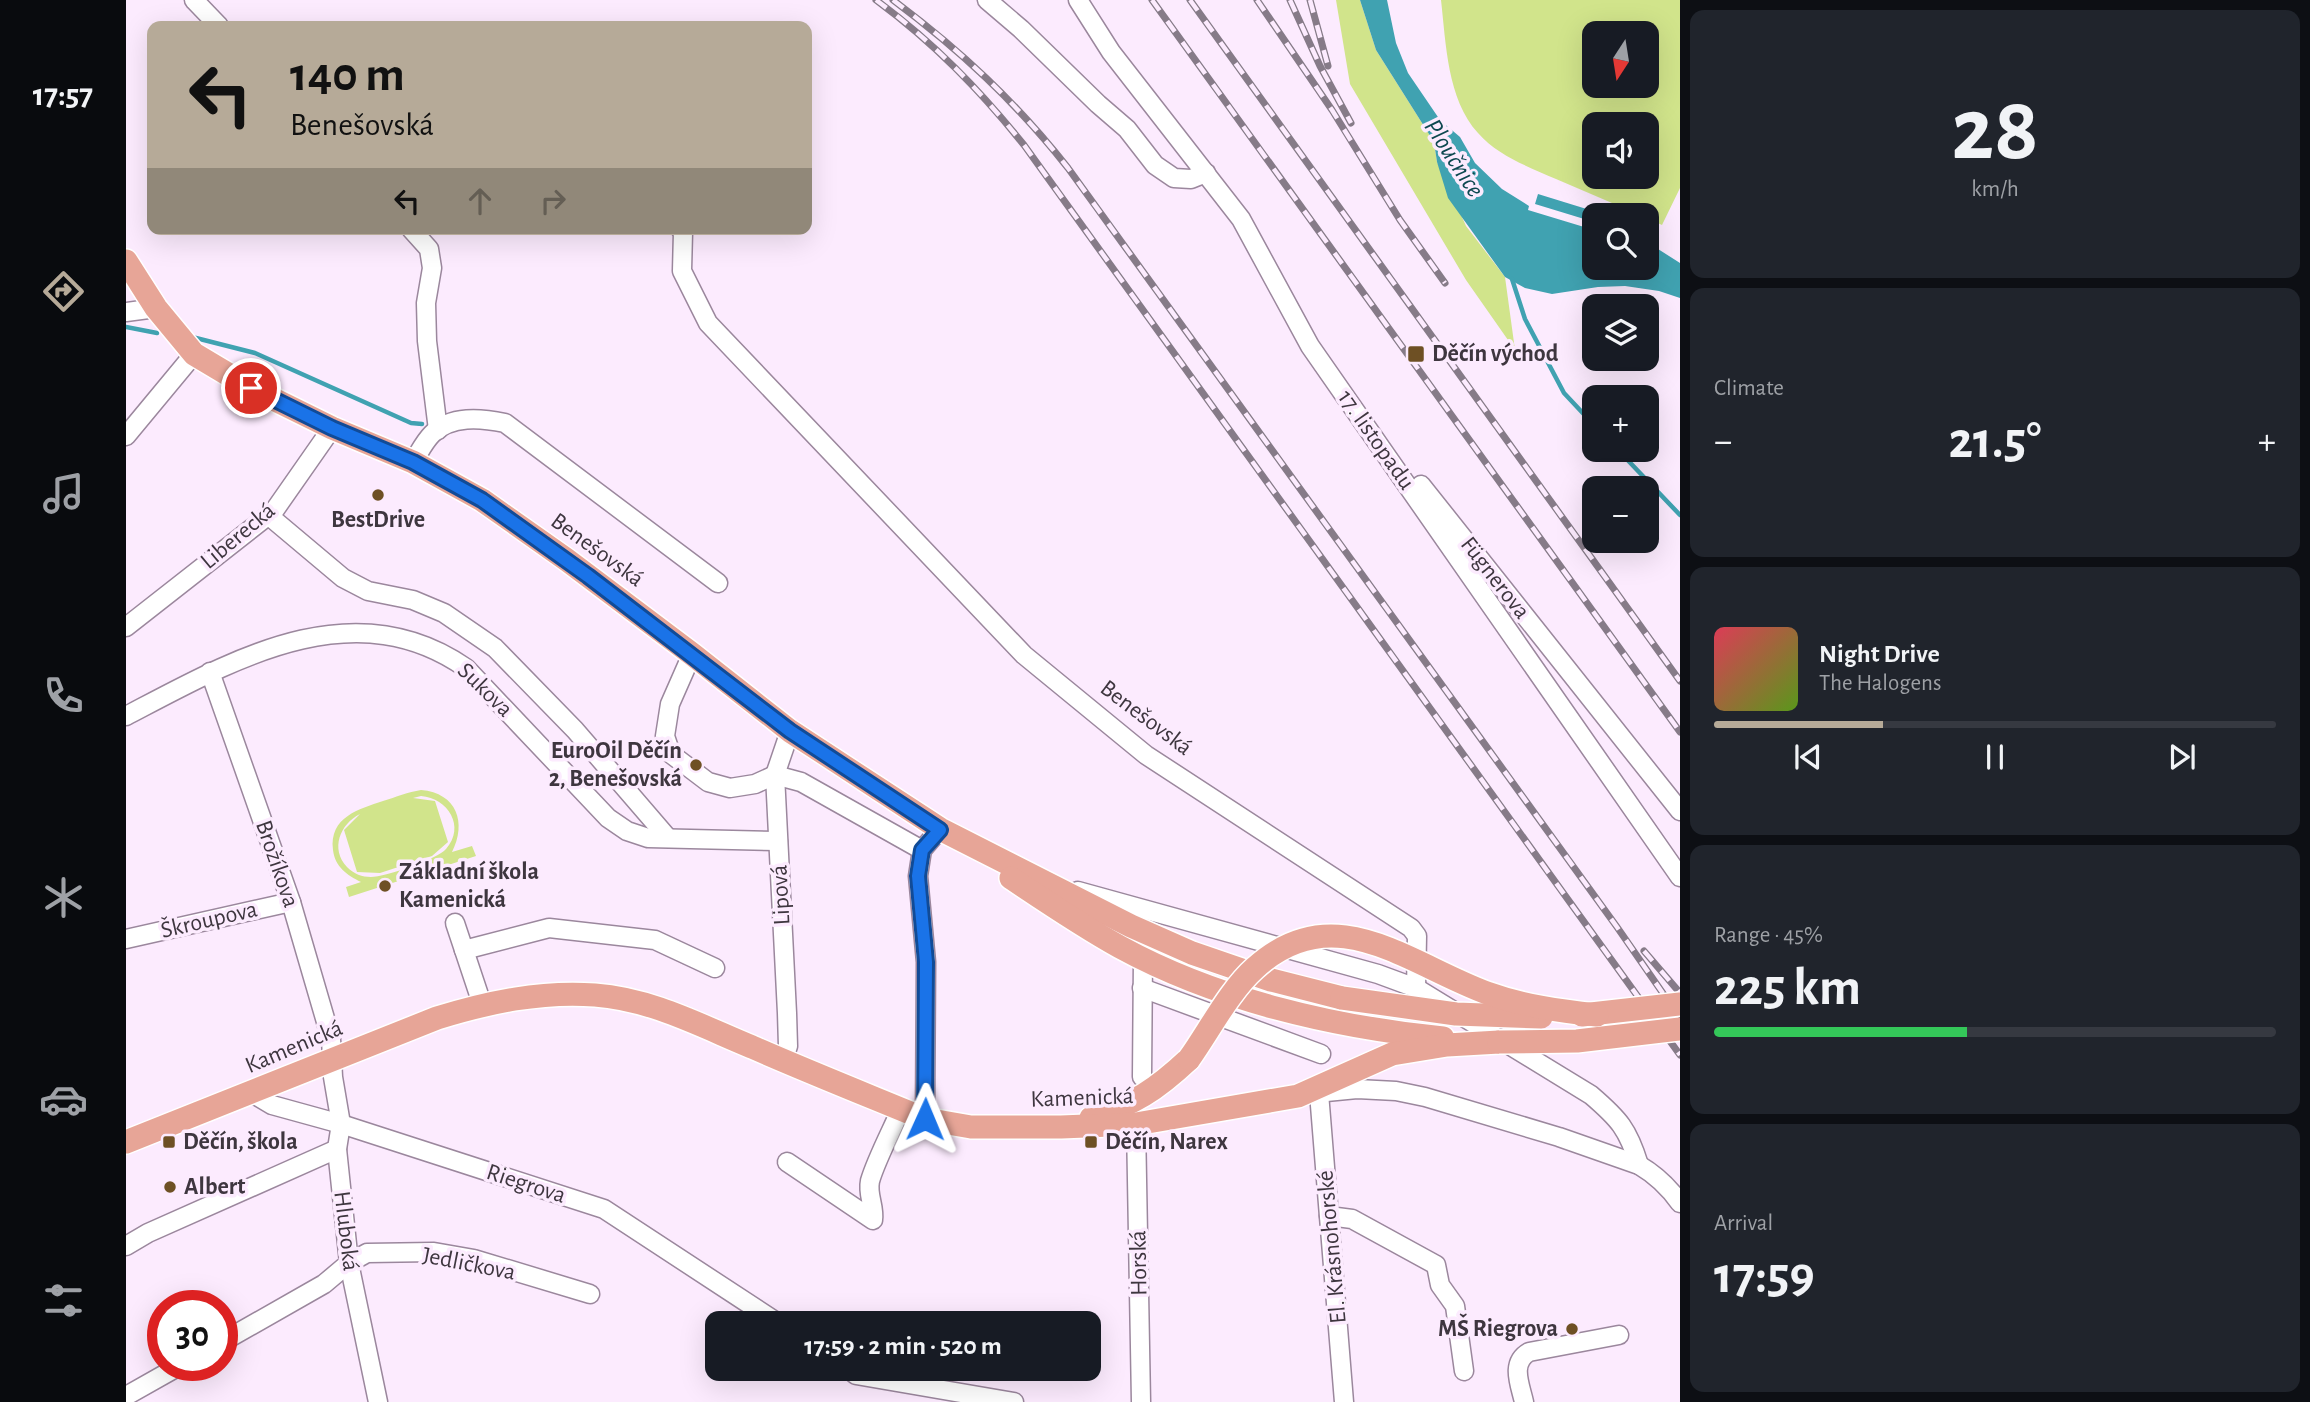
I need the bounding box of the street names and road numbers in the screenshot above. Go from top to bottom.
street label: 17. listopadu [1333,386,1419,494]
street label: Liberecká [196,498,280,574]
street label: Benešovská [546,509,648,591]
street label: Fügnerova [1456,533,1534,623]
street label: Sukova [453,658,517,722]
street label: Benešovská [1096,676,1196,760]
street label: Brožíkova [251,817,303,911]
street label: Lipová [767,864,795,926]
street label: Škroupova [158,896,260,943]
street label: Kamenická [242,1016,346,1078]
street label: Kamenická [1030,1084,1134,1112]
street label: Riegrova [483,1160,569,1208]
street label: El. Krásnohorské [1313,1169,1351,1325]
street label: Hluboká [329,1190,363,1272]
street label: Horská [1126,1230,1152,1296]
street label: Jedličkova [420,1243,518,1285]

